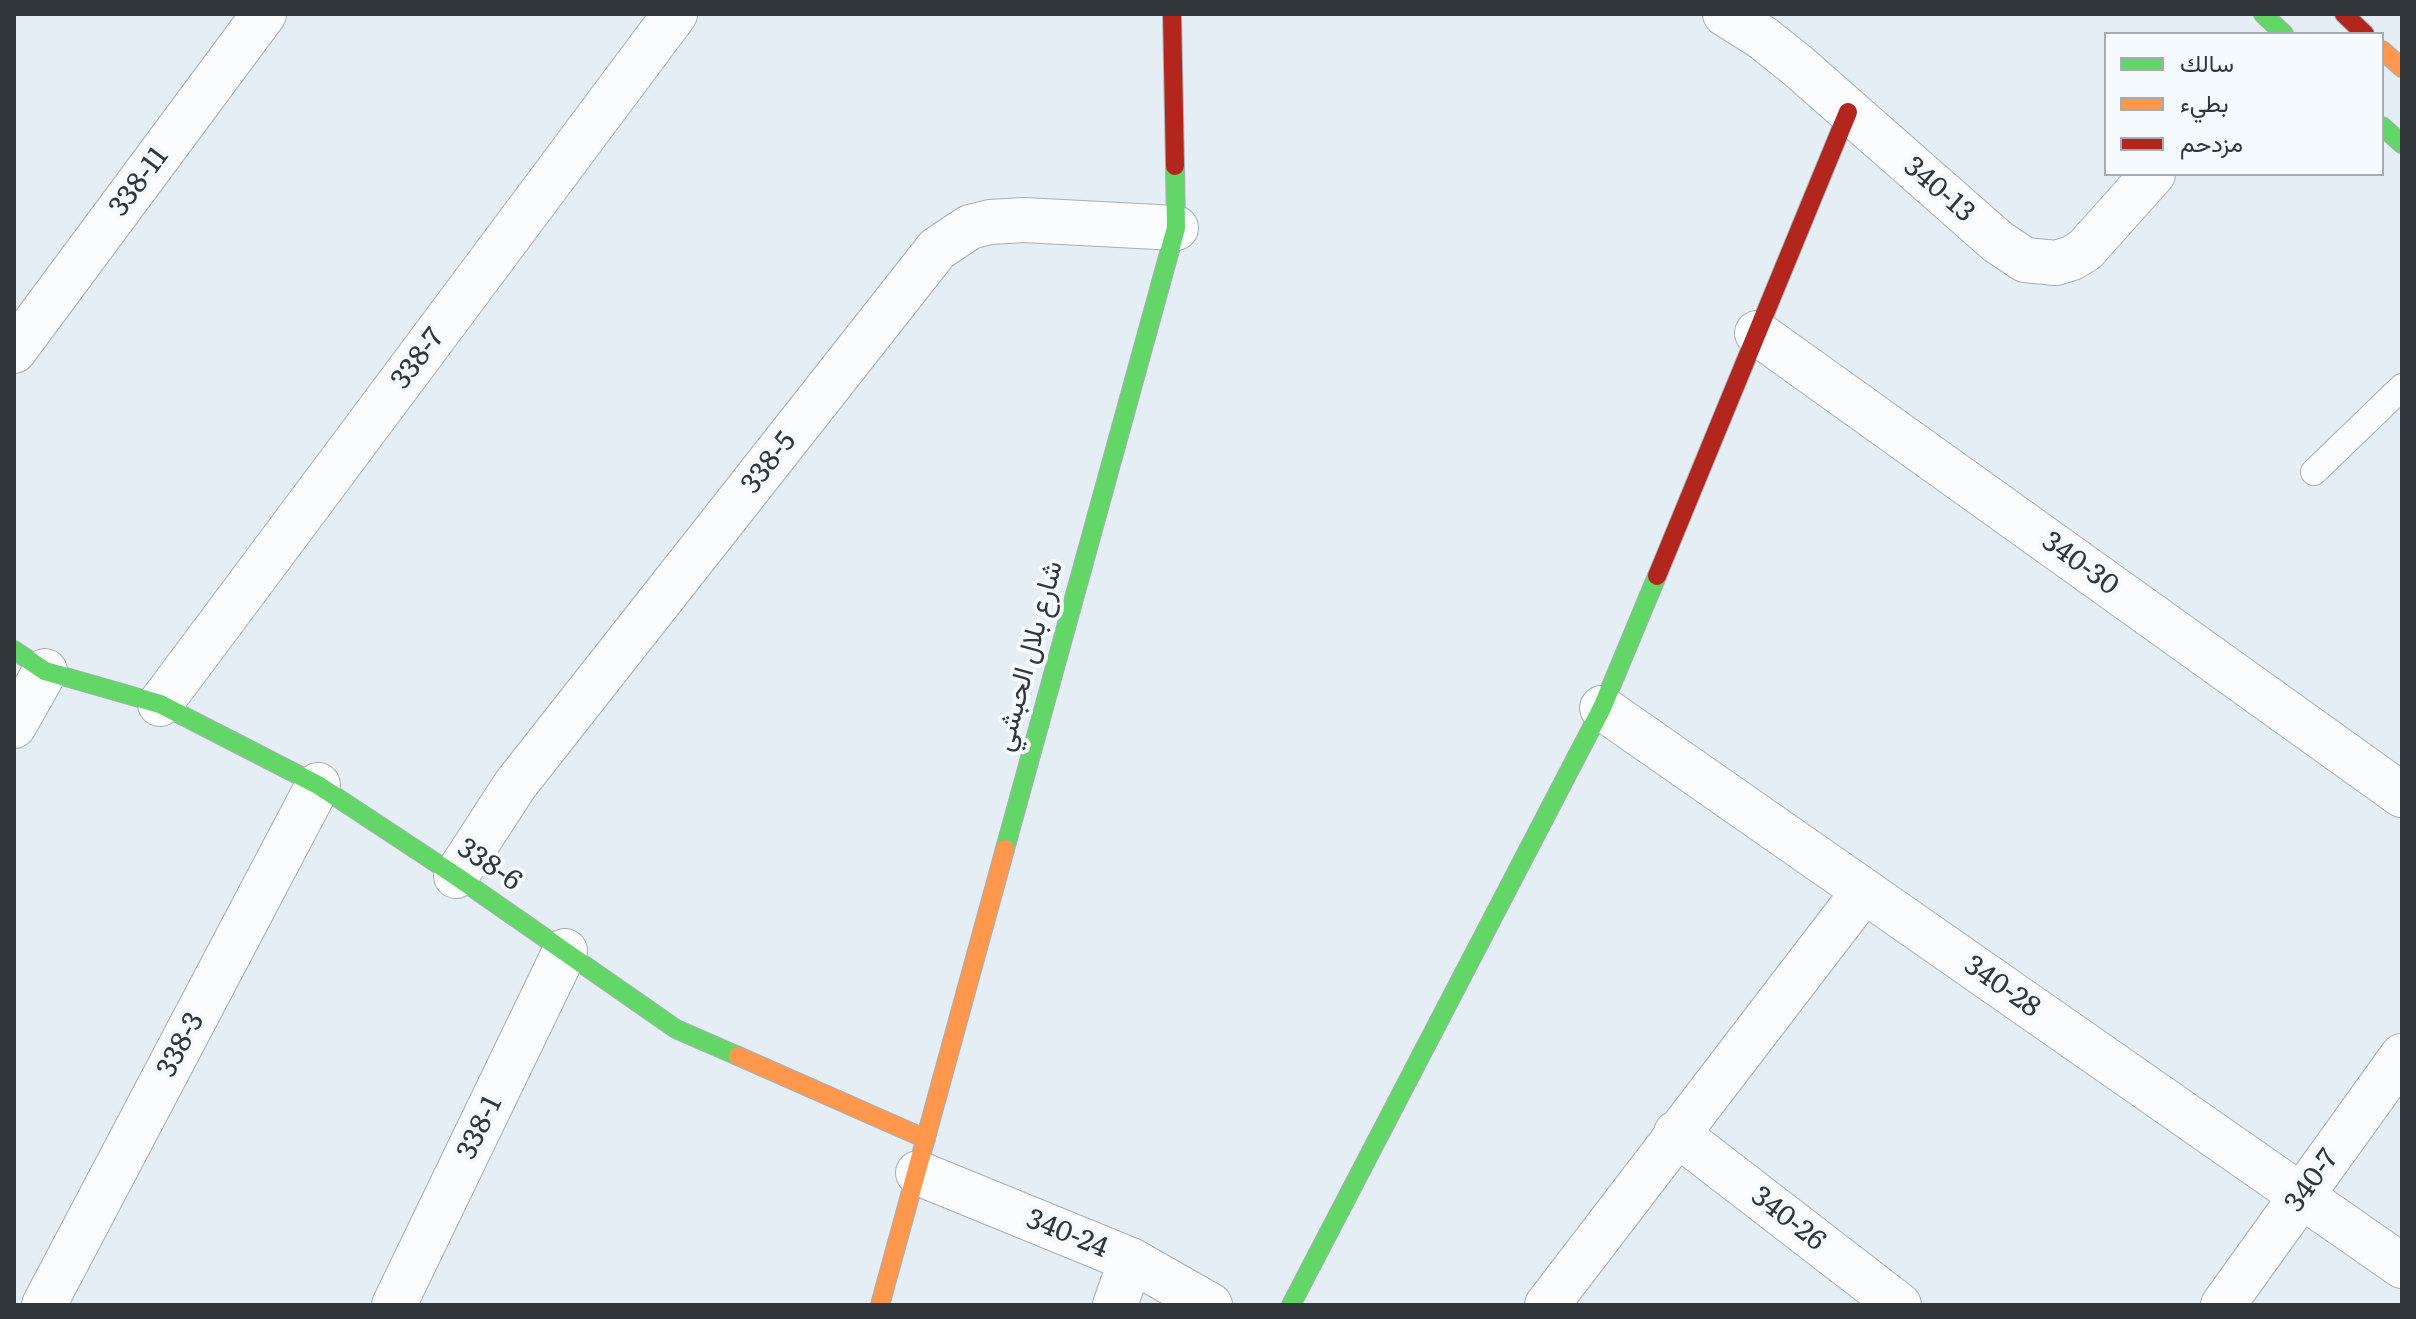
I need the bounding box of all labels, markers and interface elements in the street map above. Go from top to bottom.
legend [2104,32,2384,176]
text: سالك [2180,44,2234,79]
text: بطيء [2180,84,2229,119]
text: مزدحم [2180,124,2243,159]
street label: 338-11 [102,141,176,223]
street label: 340-13 [1897,150,1981,230]
street label: 338-7 [384,322,452,396]
street label: 338-5 [734,425,804,501]
street label: 340-30 [2035,525,2125,603]
street label: شارع بلال الحبشي [987,557,1071,755]
street label: 338-6 [451,832,527,898]
street label: 340-28 [1958,949,2046,1025]
street label: 338-3 [150,1007,212,1083]
street label: 338-1 [450,1091,510,1165]
street label: 340-7 [2278,1143,2346,1219]
street label: 340-26 [1744,1180,1832,1258]
street label: 340-24 [1021,1202,1113,1266]

